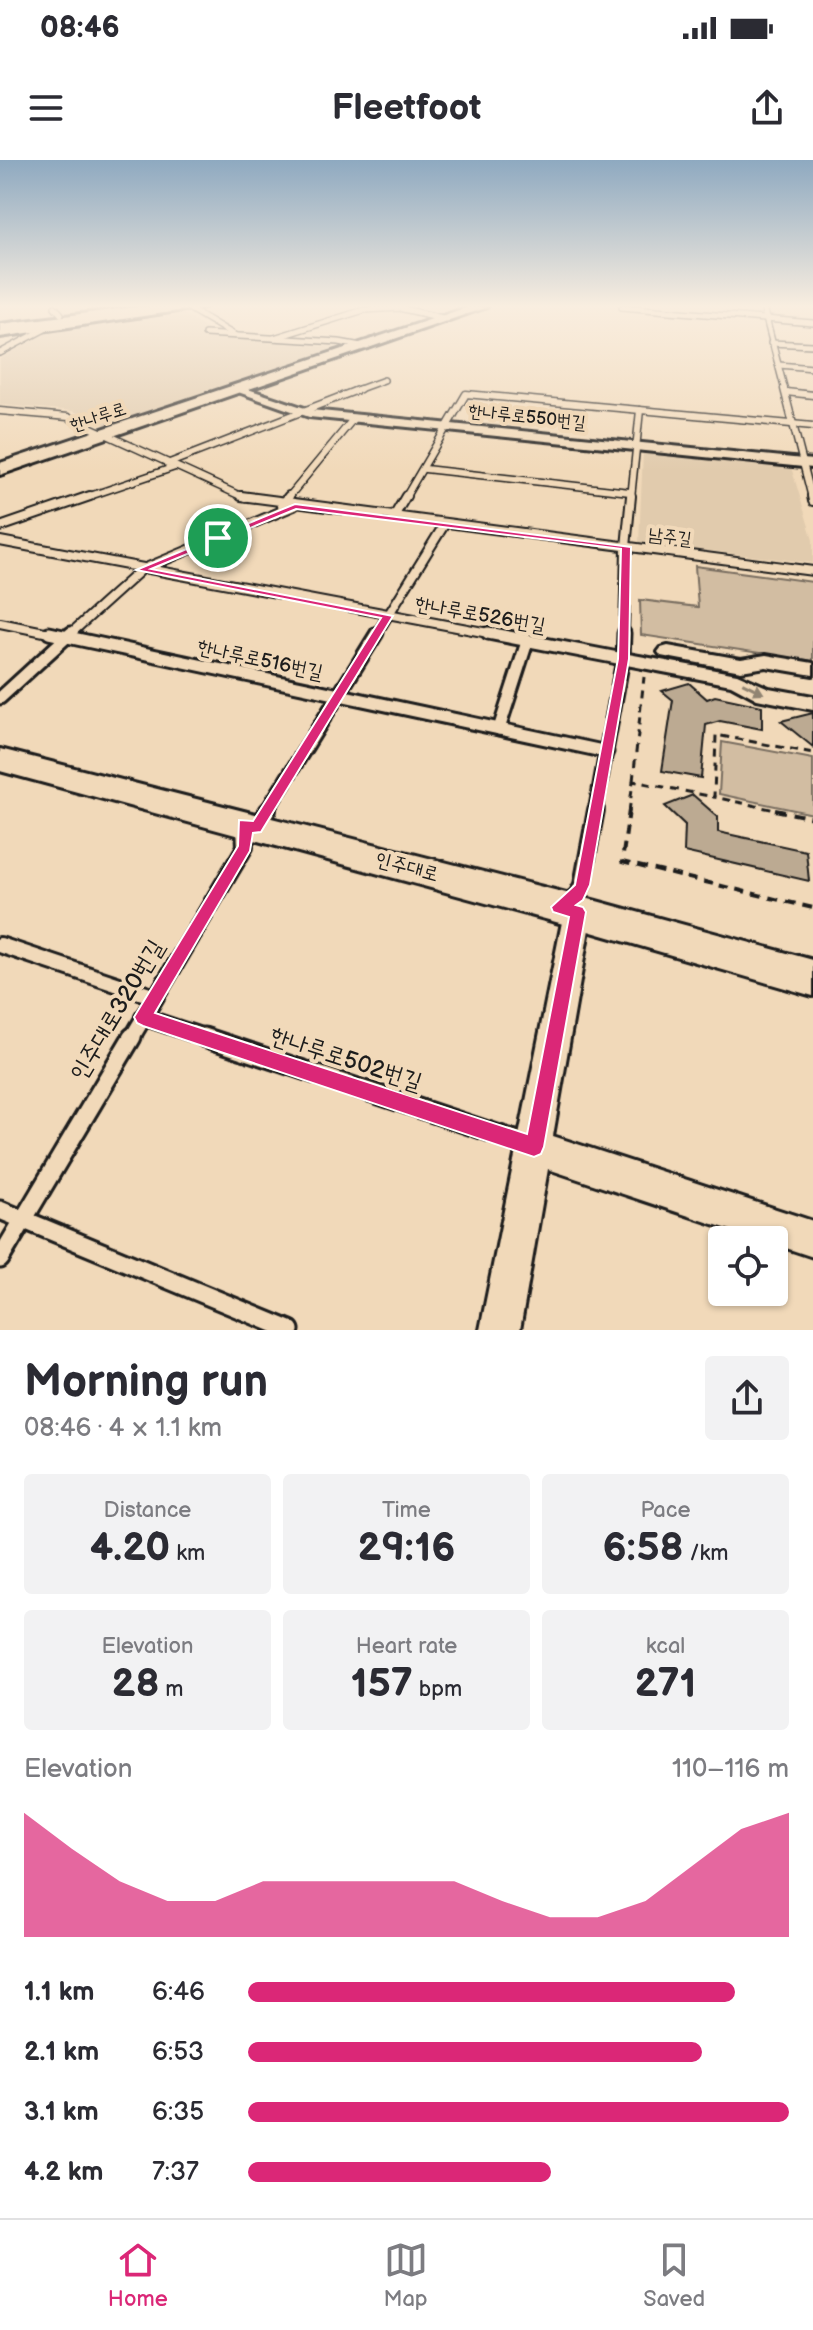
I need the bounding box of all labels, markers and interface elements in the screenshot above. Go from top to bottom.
text: 08:46 [40,10,120,46]
icon: menu [24,86,68,130]
icon: share [745,86,789,130]
text: Fleetfoot [332,87,481,130]
street label: 한나루로 [67,398,129,436]
street label: 한나루로550번길 [467,400,587,434]
pin [184,504,252,572]
icon: arrive [196,516,240,560]
street label: 남주길 [647,524,693,550]
street label: 한나루로526번길 [413,592,547,638]
street label: 한나루로516번길 [195,635,325,685]
one-way arrow [742,682,765,695]
street label: 인주대로 [373,847,441,887]
street label: 인주대로320번길 [64,934,170,1086]
street label: 한나루로502번길 [266,1021,426,1097]
map controls [708,1226,788,1306]
button: locate [708,1226,788,1306]
text: Morning run [24,1356,268,1409]
button: share [705,1356,789,1440]
text: 08:46 · 4 × 1.1 km [24,1413,222,1444]
text: Distance [104,1497,191,1524]
text: Time [382,1497,431,1524]
text: Pace [640,1497,691,1524]
text: 4.20 [90,1524,170,1572]
text: 29:16 [357,1524,456,1572]
text: 6:58 [603,1524,684,1572]
text: km [170,1540,205,1567]
text: /km [684,1540,728,1567]
text: Elevation [102,1633,193,1660]
text: Heart rate [356,1633,457,1660]
text: kcal [646,1633,685,1660]
text: 28 [111,1660,159,1708]
text: 157 [351,1660,413,1708]
text: 271 [635,1660,696,1708]
text: m [159,1676,184,1703]
text: bpm [413,1676,462,1703]
text: Elevation [24,1754,132,1785]
text: 110–116 m [672,1754,789,1785]
text: 1.1 km [24,1977,94,2008]
text: 6:46 [152,1977,205,2008]
text: 2.1 km [24,2037,99,2068]
text: 6:53 [152,2037,204,2068]
text: 3.1 km [24,2097,99,2128]
text: 6:35 [152,2097,204,2128]
text: 4.2 km [24,2157,103,2188]
text: 7:37 [152,2157,199,2188]
tab: Home [108,2238,168,2313]
tab: Map [383,2238,428,2313]
tab: Saved [643,2238,705,2313]

